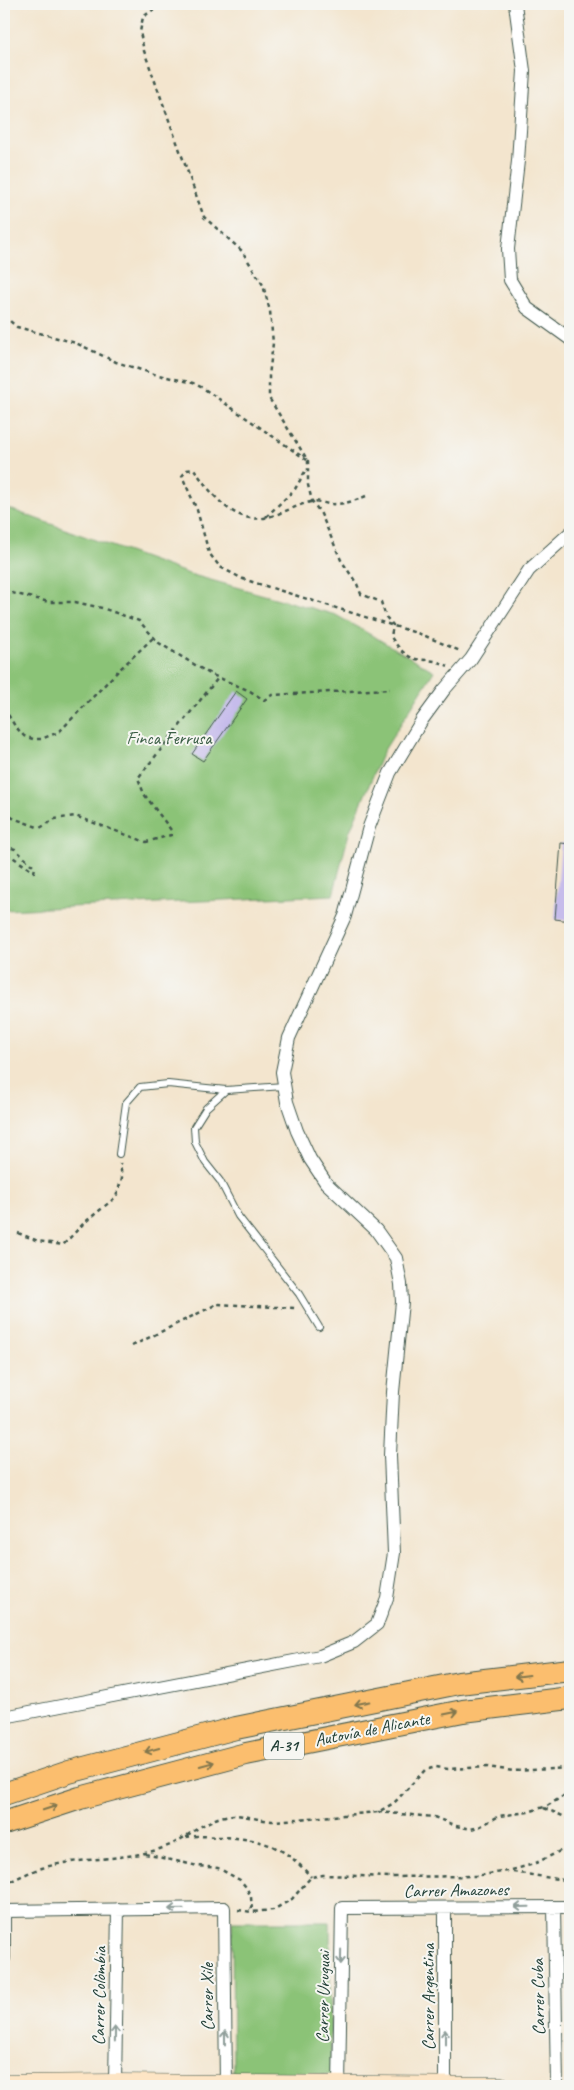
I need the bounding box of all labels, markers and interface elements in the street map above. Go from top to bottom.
park label: Finca Ferrusa [127,727,213,749]
one-way arrow [514,1671,530,1681]
one-way arrow [354,1698,370,1708]
street label: Autovía de Alicante [313,1707,432,1751]
one-way arrow [443,1708,459,1718]
road number: A-31 [264,1732,304,1760]
one-way arrow [145,1746,161,1755]
one-way arrow [198,1759,214,1769]
one-way arrow [42,1803,58,1812]
street label: Carrer Amazones [404,1878,510,1902]
one-way arrow [514,1902,530,1912]
one-way arrow [168,1904,184,1913]
street label: Carrer Argentina [417,1942,439,2050]
street label: Carrer Colòmbia [87,1945,111,2046]
street label: Carrer Uruguai [311,1948,335,2043]
one-way arrow [336,1948,346,1965]
street label: Carrer Cuba [526,1957,550,2036]
street label: Carrer Xile [196,1962,218,2031]
one-way arrow [111,2026,120,2042]
one-way arrow [440,2029,450,2045]
one-way arrow [220,2030,230,2046]

